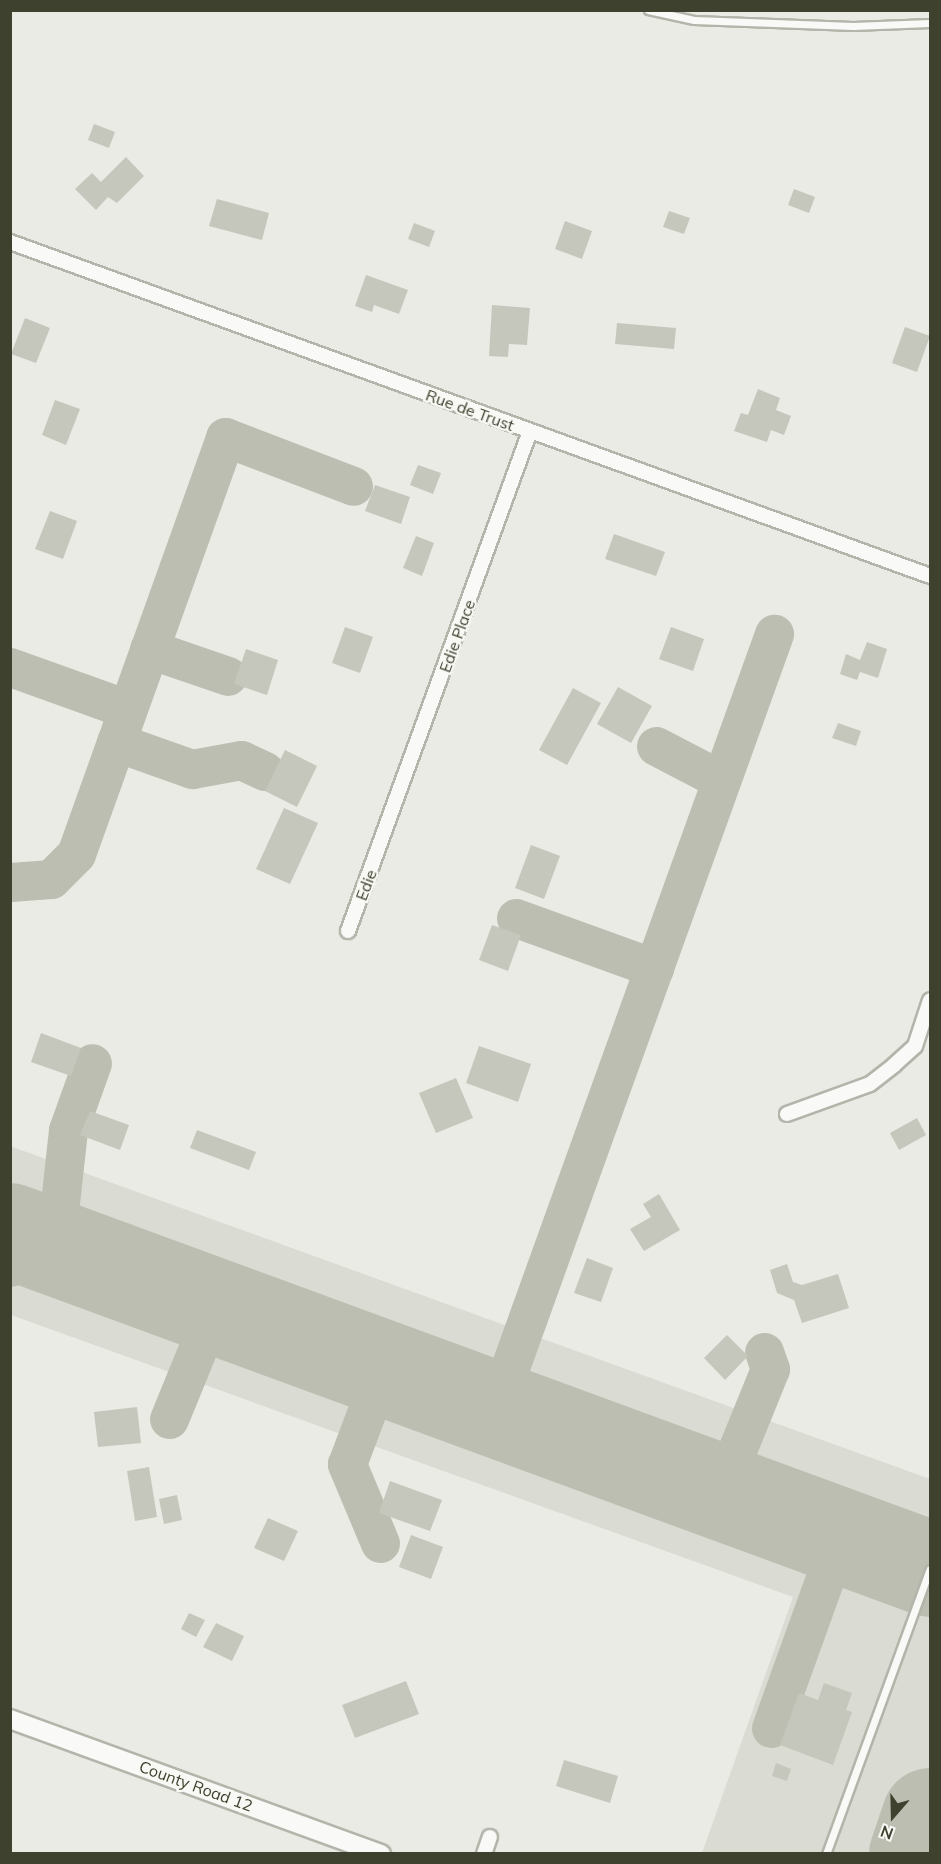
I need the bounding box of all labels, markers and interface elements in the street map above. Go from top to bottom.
street label: Rue de Trust [423,385,517,435]
street label: Edie Place [435,597,479,675]
street label: Edie [351,867,381,903]
street label: County Road 12 [137,1757,255,1815]
north arrow [863,1786,923,1846]
text: N [878,1821,896,1844]

